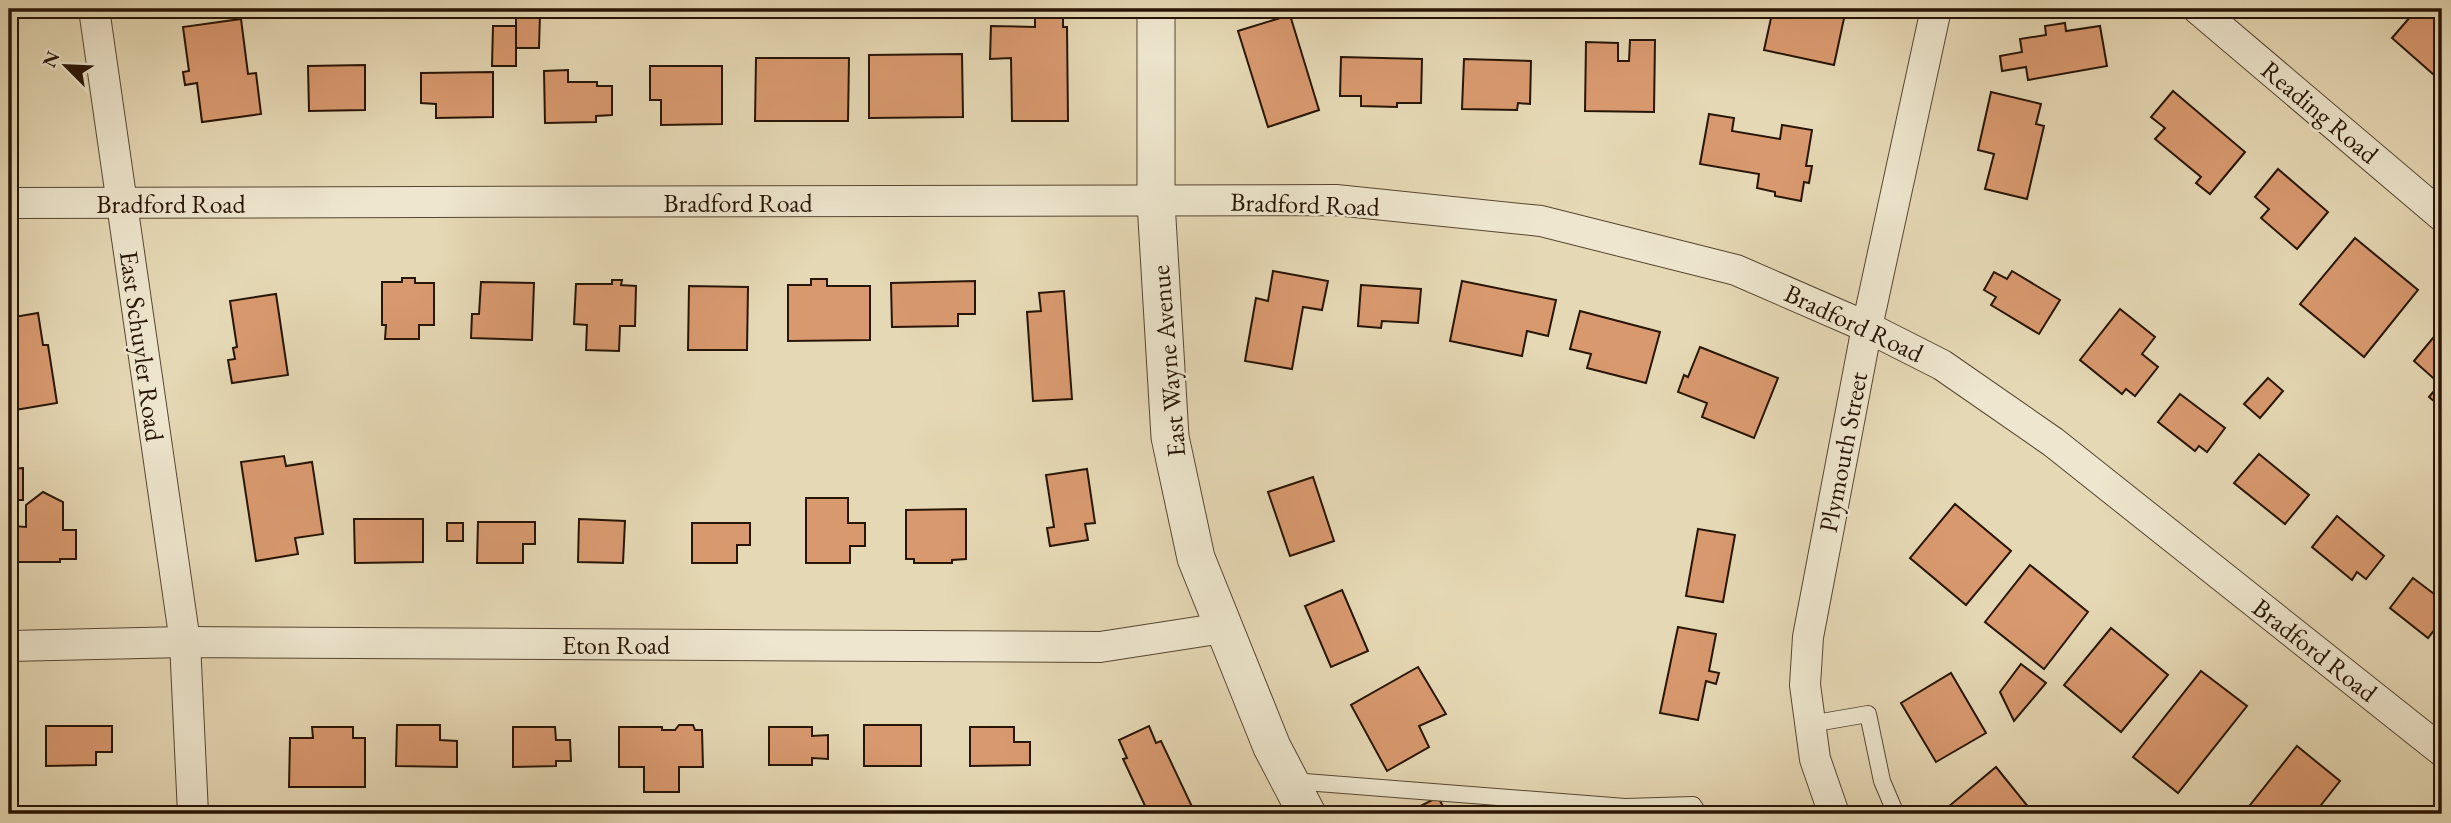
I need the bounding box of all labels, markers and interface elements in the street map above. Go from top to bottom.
north arrow [32,32,102,102]
text: N [36,47,66,71]
street label: Reading Road [2254,53,2386,172]
street label: Bradford Road [1230,184,1381,224]
street label: Bradford Road [663,186,814,220]
street label: Bradford Road [96,187,247,221]
street label: East Schuyler Road [112,249,172,444]
street label: East Wayne Avenue [1143,264,1193,458]
street label: Bradford Road [1779,276,1930,370]
street label: Plymouth Street [1811,369,1875,535]
street label: Bradford Road [2246,591,2385,710]
street label: Eton Road [562,628,671,662]

